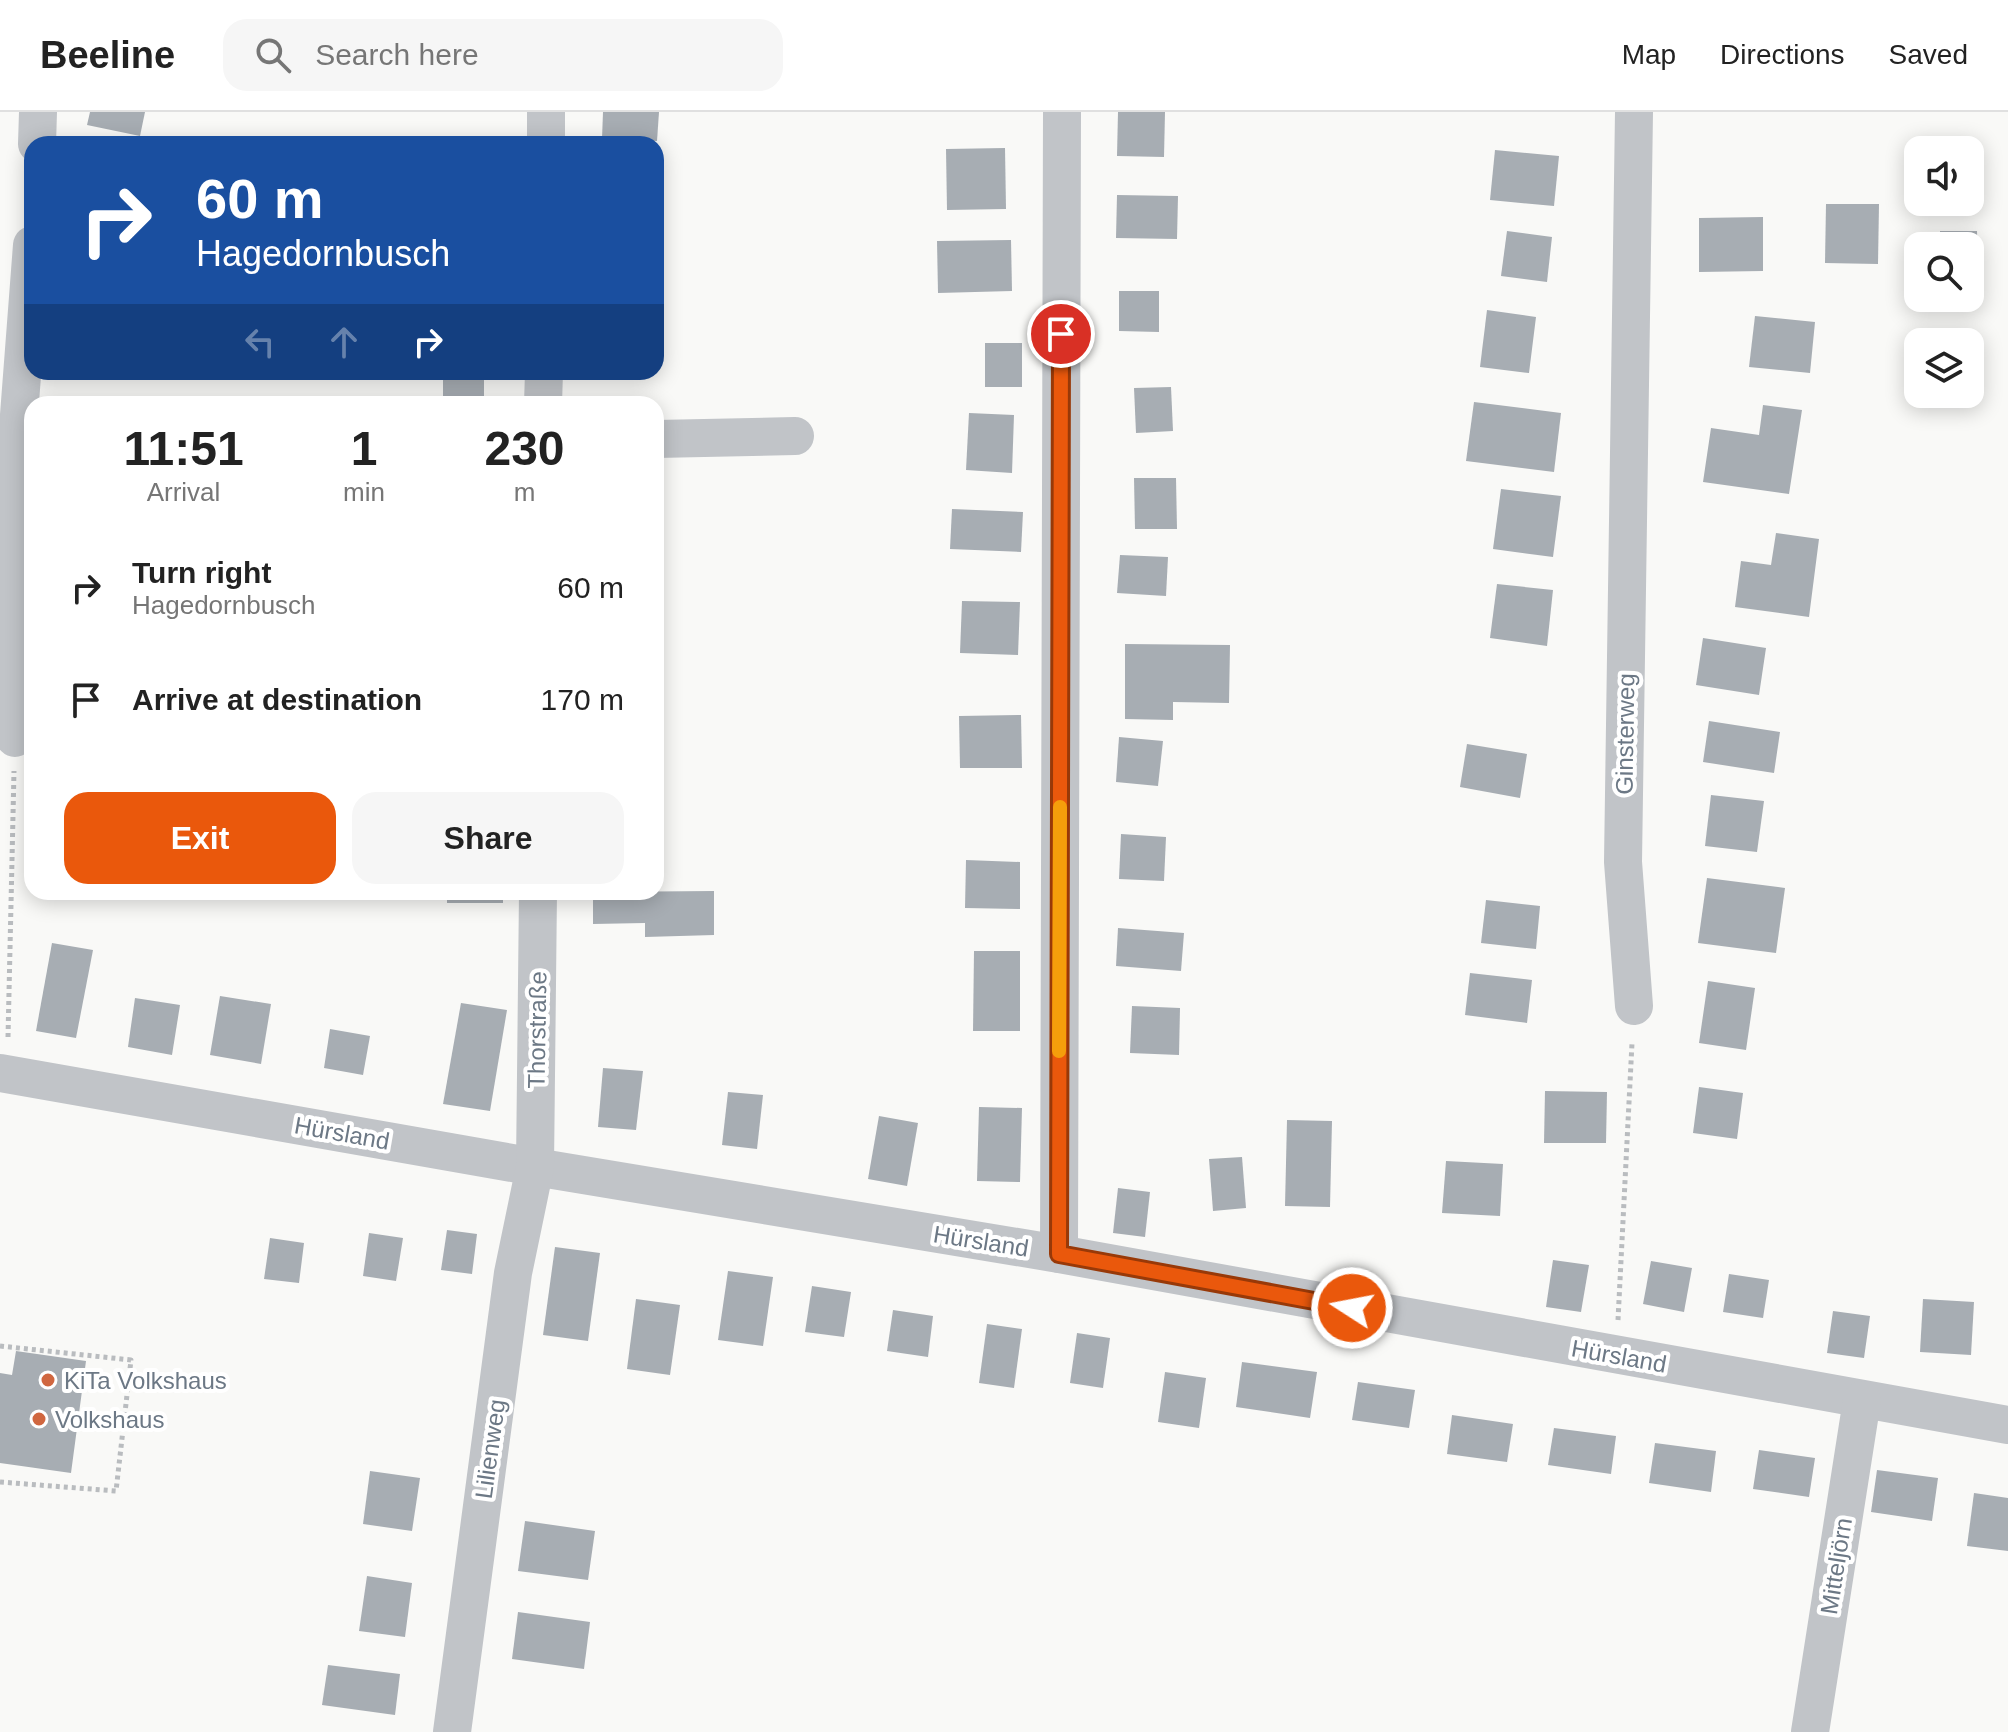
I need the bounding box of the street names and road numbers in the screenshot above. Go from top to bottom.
street label: Ginsterweg [1610,673,1640,795]
street label: Thorstraße [522,971,552,1089]
street label: Hürsland [292,1111,392,1155]
street label: Hürsland [931,1220,1031,1262]
street label: Hürsland [1569,1334,1669,1378]
street label: Lilienweg [470,1398,510,1500]
street label: Mitteljörn [1815,1516,1857,1616]

